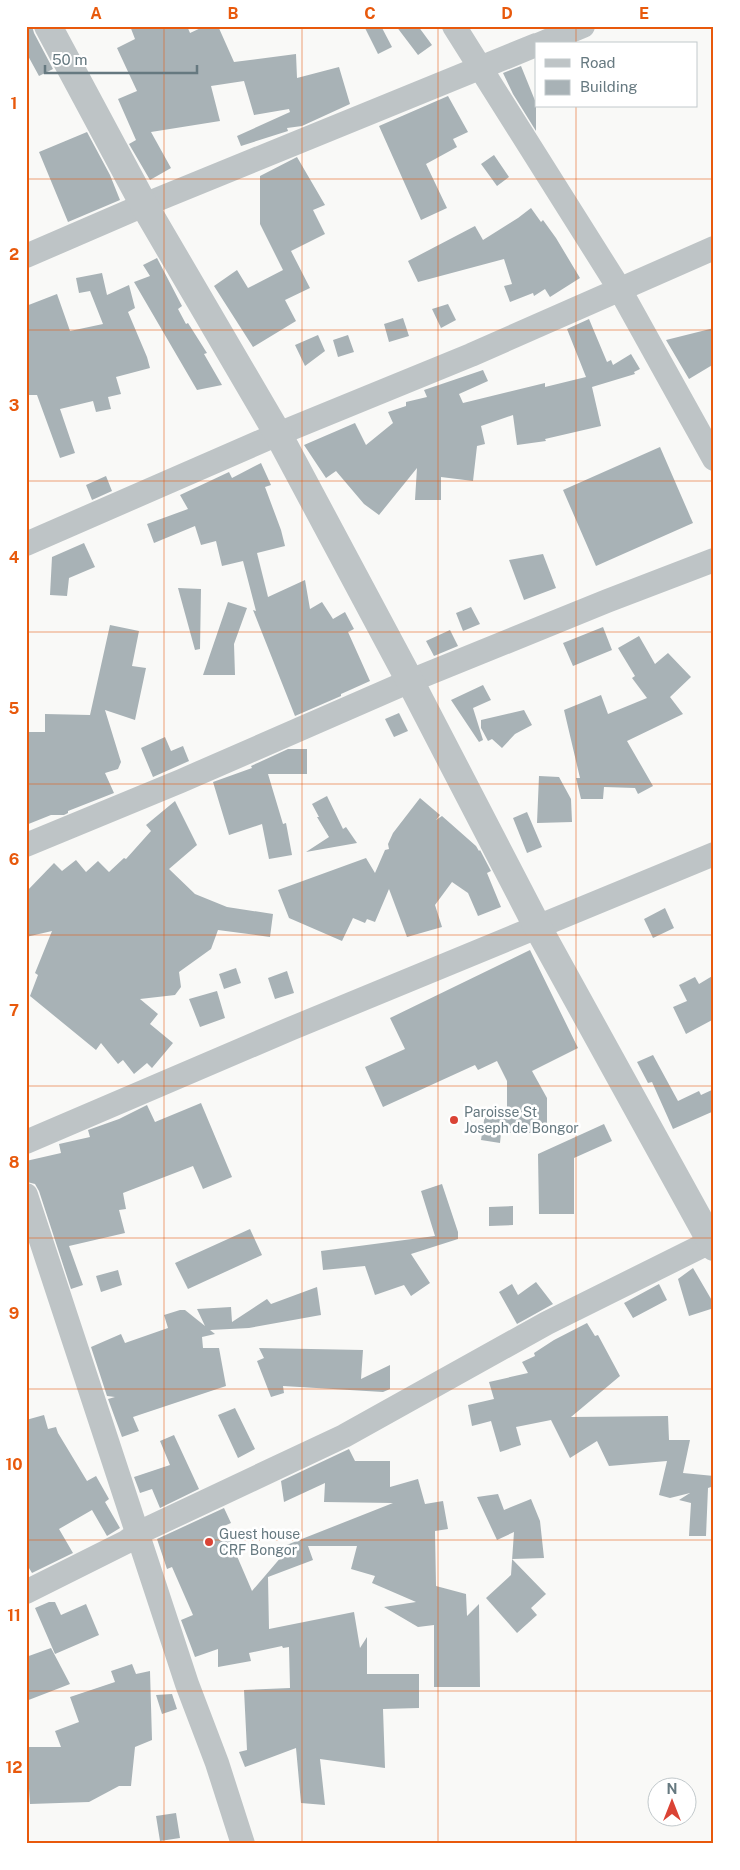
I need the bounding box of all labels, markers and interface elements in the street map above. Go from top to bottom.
text: A [90,4,102,23]
text: B [228,4,239,23]
text: C [364,4,376,23]
text: D [501,4,513,23]
text: E [639,4,649,23]
scale bar [45,42,198,74]
legend [535,42,698,108]
text: 50 m [52,51,87,68]
text: Road [580,54,616,71]
text: Building [580,78,638,95]
text: 1 [11,94,17,113]
text: 2 [9,245,19,264]
text: 3 [9,396,19,415]
text: 4 [9,548,20,567]
text: 5 [9,699,20,718]
text: 6 [9,850,19,869]
text: 7 [9,1001,19,1020]
place label: Paroisse St Joseph de Bongor [464,1104,579,1136]
marker: Paroisse St Joseph de Bongor [448,1114,460,1126]
text: 8 [9,1153,20,1172]
text: 9 [9,1304,19,1323]
text: 10 [5,1455,23,1474]
place label: Guest house CRF Bongor [219,1526,300,1558]
marker: Guest house CRF Bongor [203,1536,215,1548]
text: 11 [7,1606,21,1625]
text: 12 [5,1758,23,1777]
north arrow [648,1778,698,1828]
text: N [667,1781,677,1797]

